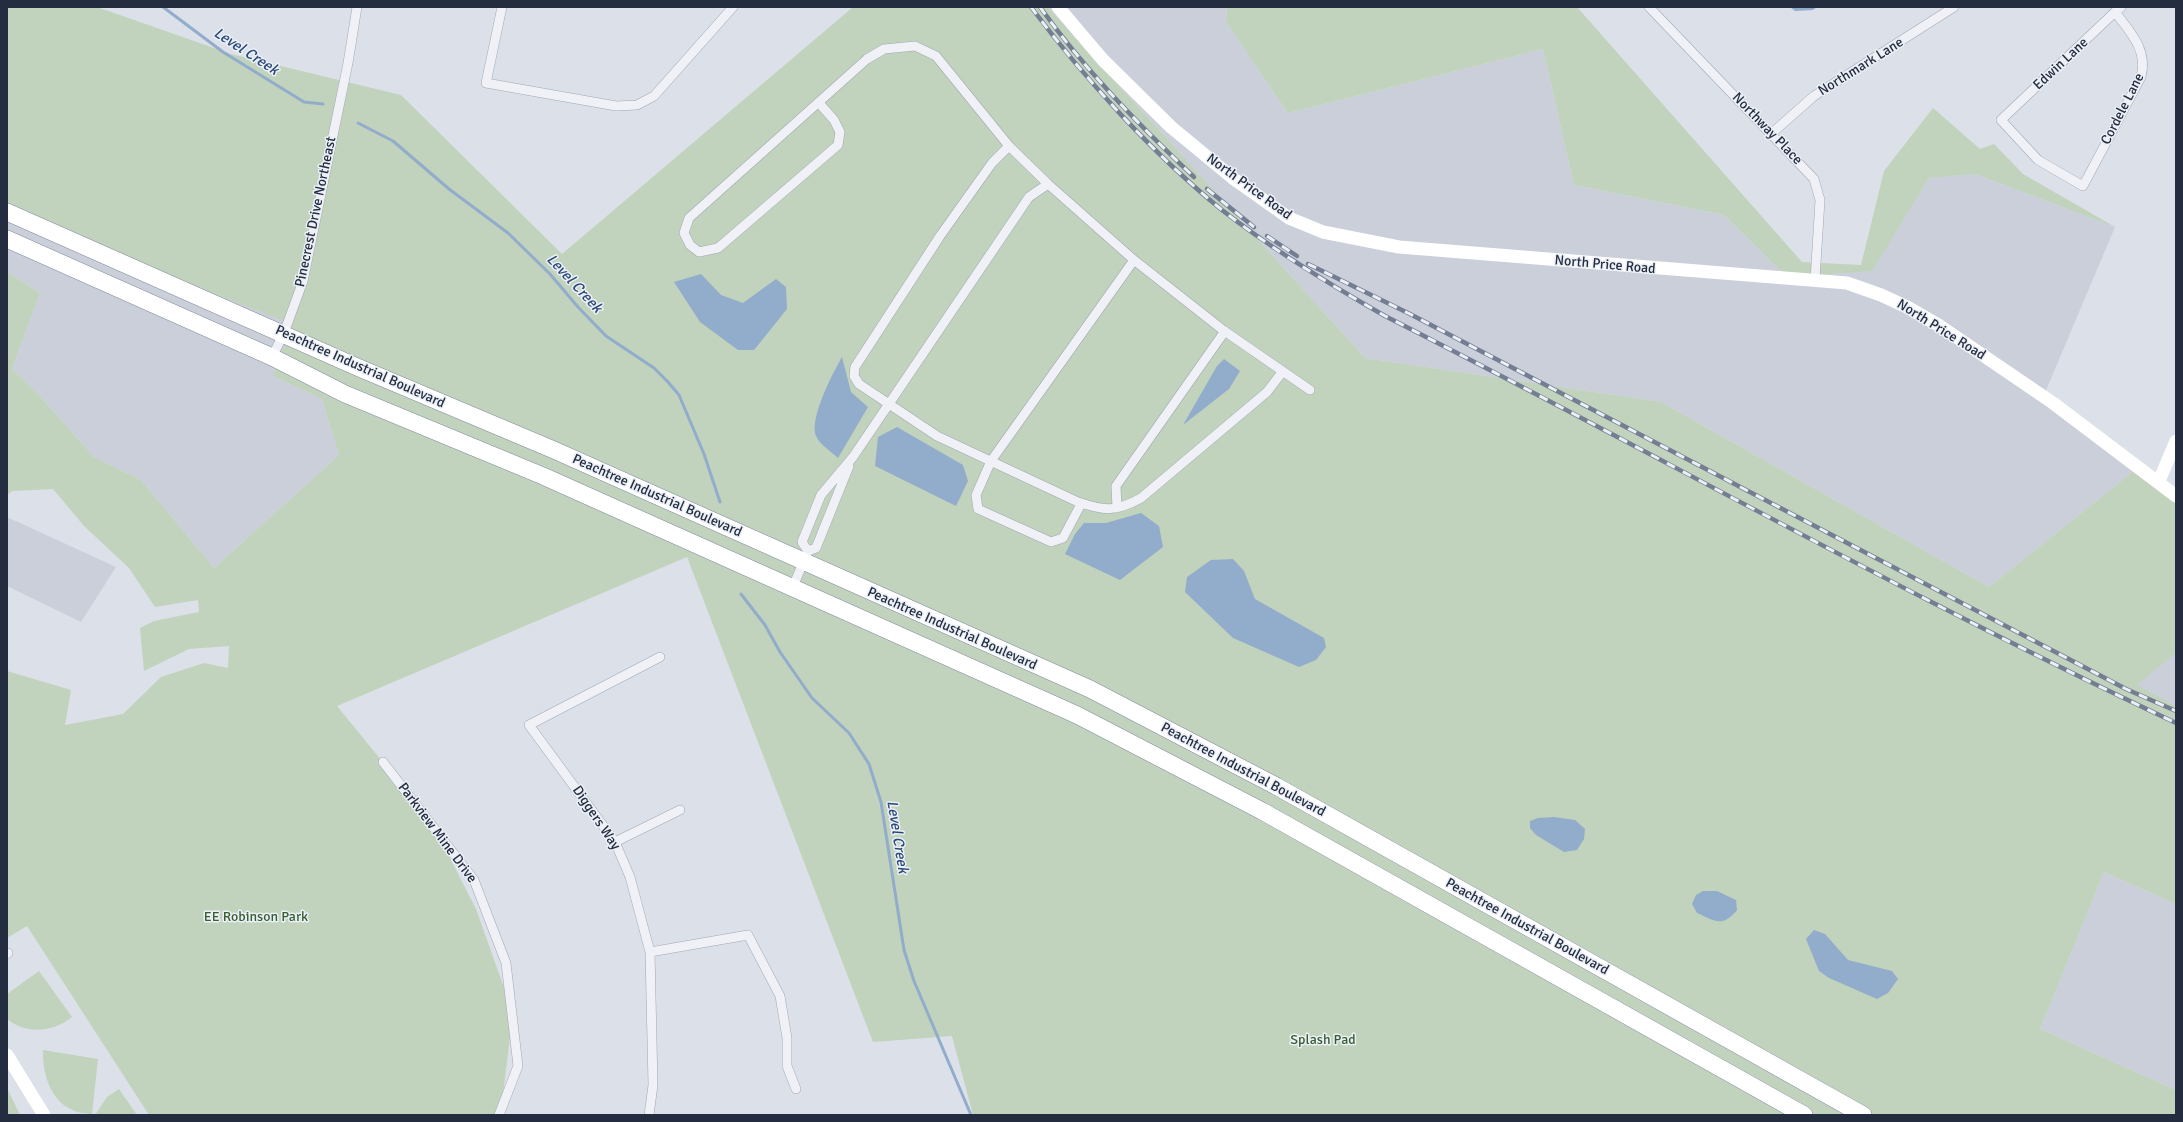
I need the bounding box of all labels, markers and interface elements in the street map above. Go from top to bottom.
water label: Level Creek [210,24,282,80]
street label: Northmark Lane [1815,34,1907,100]
street label: Edwin Lane [2030,34,2092,94]
street label: Cordele Lane [2098,70,2148,148]
street label: Northway Place [1728,89,1806,169]
street label: Pinecrest Drive Northeast [292,135,340,289]
street label: North Price Road [1203,150,1295,224]
water label: Level Creek [542,251,606,317]
street label: North Price Road [1554,252,1656,278]
street label: North Price Road [1894,296,1988,364]
street label: Peachtree Industrial Boulevard [272,322,448,412]
street label: Peachtree Industrial Boulevard [569,451,745,541]
street label: Peachtree Industrial Boulevard [864,584,1040,674]
street label: Peachtree Industrial Boulevard [1158,719,1328,821]
street label: Parkview Mine Drive [394,780,480,886]
street label: Diggers Way [568,783,624,853]
water label: Level Creek [882,799,912,875]
street label: Peachtree Industrial Boulevard [1442,875,1612,979]
park label: EE Robinson Park [204,909,308,925]
park label: Splash Pad [1290,1032,1356,1048]

